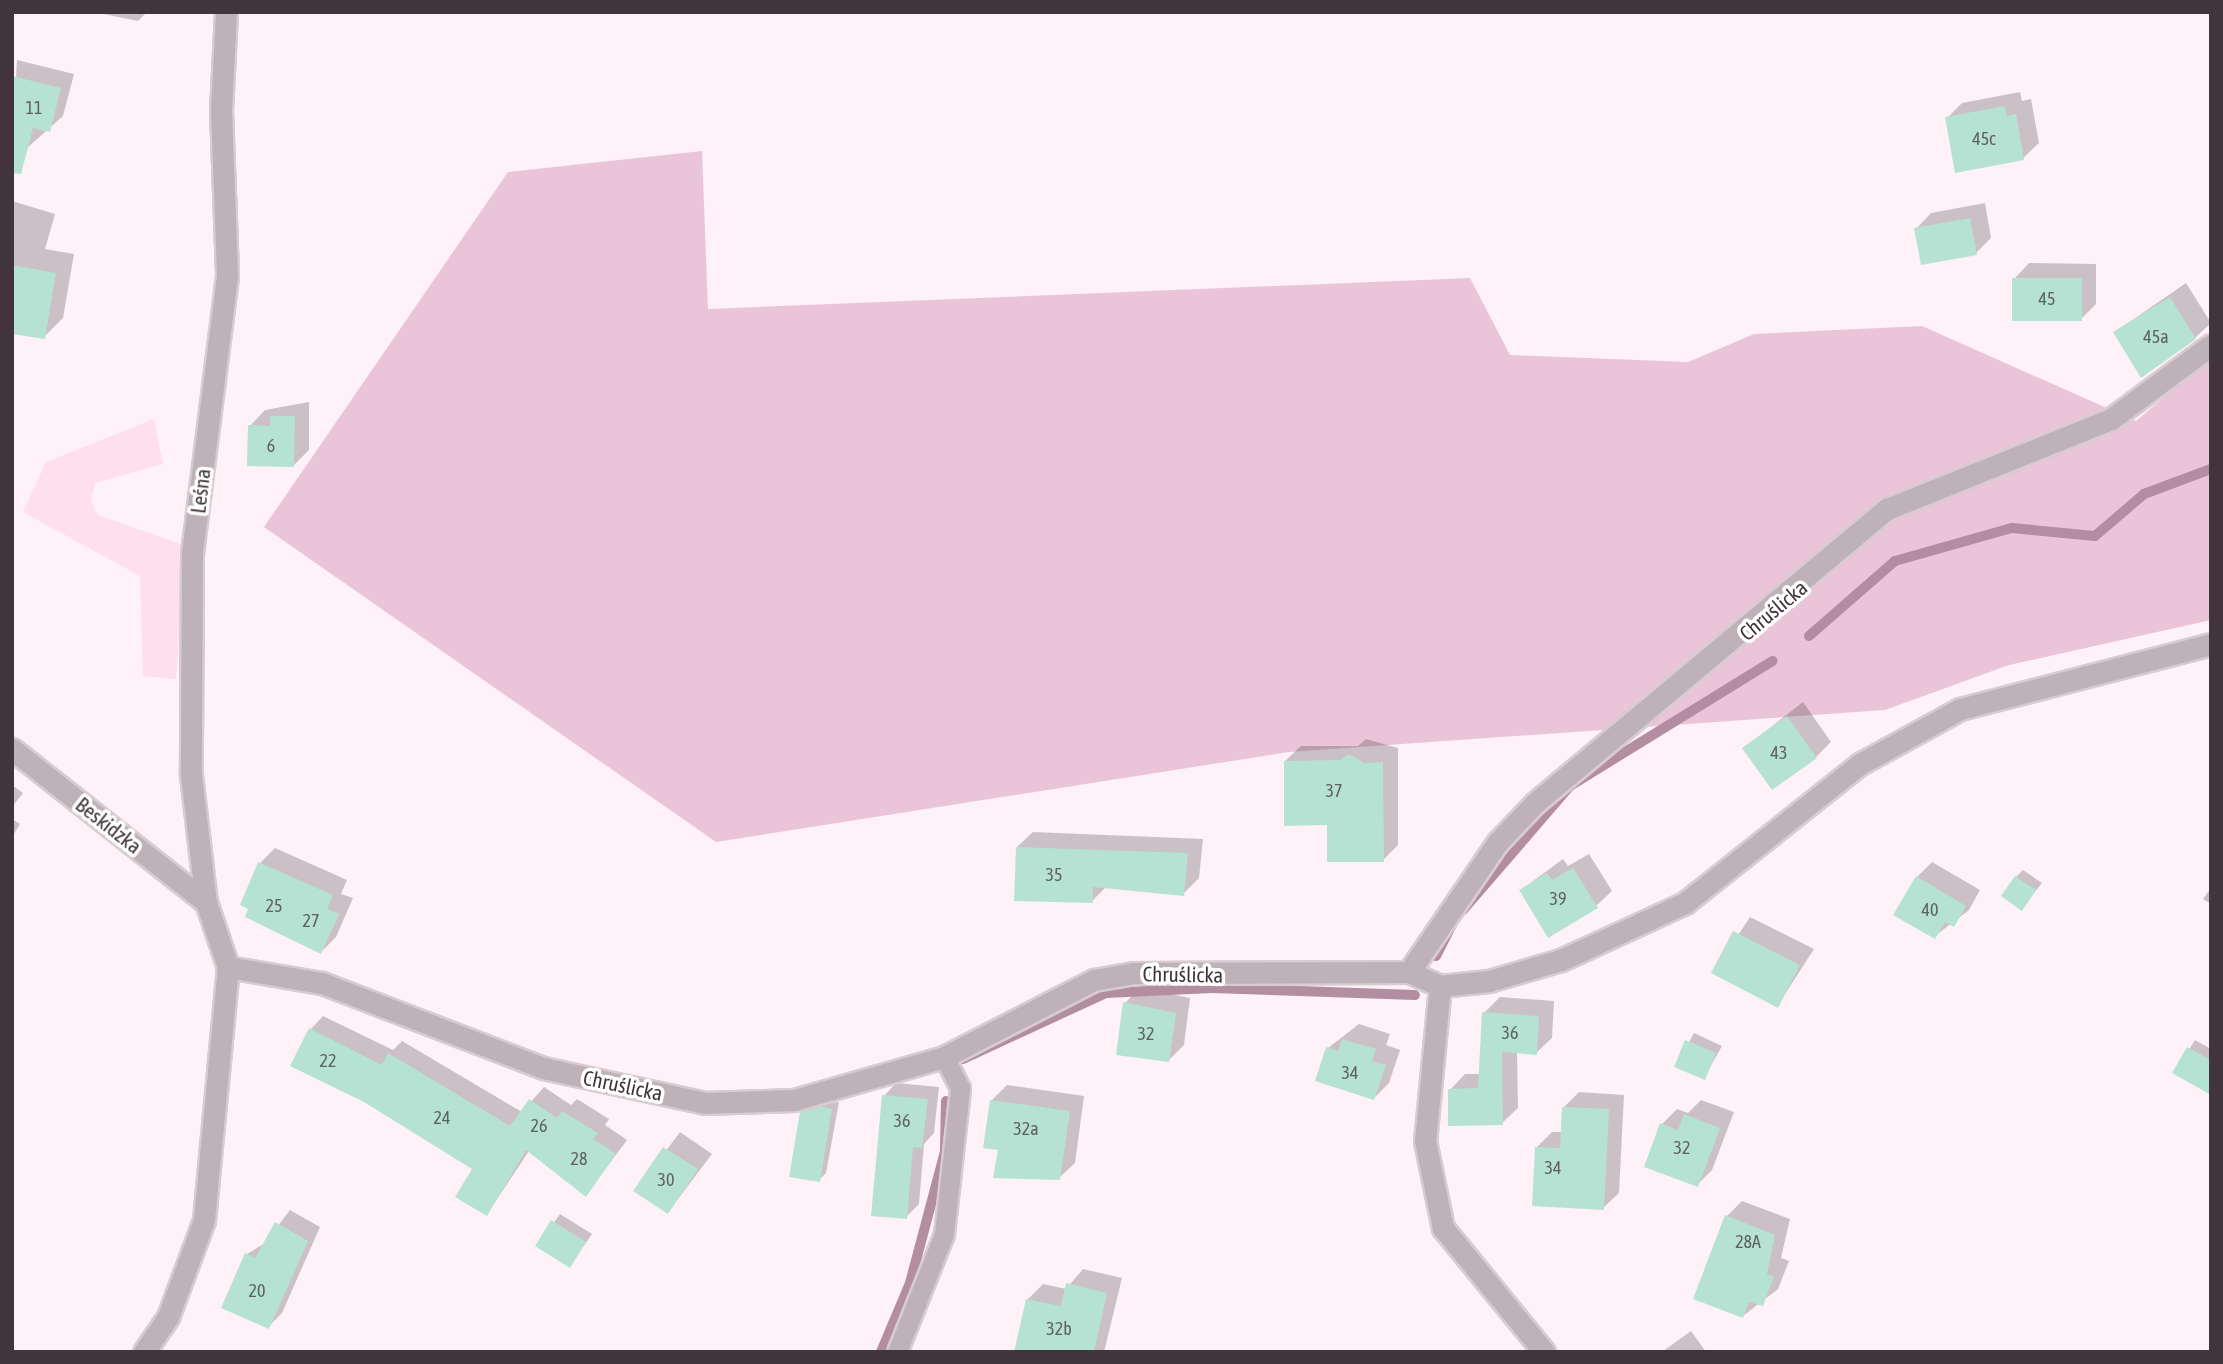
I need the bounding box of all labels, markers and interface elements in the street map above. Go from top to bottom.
house number: 11 [26,97,42,119]
house number: 45c [1972,128,1996,150]
house number: 45 [2039,288,2055,310]
house number: 45a [2143,326,2169,348]
house number: 6 [267,435,275,457]
street label: Leśna [185,467,215,515]
street label: Chruślicka [1734,574,1812,646]
house number: 43 [1771,742,1787,764]
house number: 37 [1326,780,1342,802]
street label: Beskidzka [71,791,147,859]
house number: 35 [1046,864,1062,886]
house number: 39 [1550,888,1566,910]
house number: 25 [266,895,282,917]
house number: 40 [1922,899,1938,921]
house number: 27 [303,910,319,932]
street label: Chruślicka [1143,961,1223,987]
house number: 36 [1502,1022,1518,1044]
house number: 32 [1138,1023,1154,1045]
house number: 22 [320,1050,336,1072]
house number: 34 [1342,1062,1358,1084]
street label: Chruślicka [581,1064,665,1106]
house number: 24 [434,1107,450,1129]
house number: 36 [894,1110,910,1132]
house number: 26 [531,1115,547,1137]
house number: 32a [1013,1118,1039,1140]
house number: 32 [1674,1137,1690,1159]
house number: 28 [571,1148,587,1170]
house number: 34 [1545,1157,1561,1179]
house number: 30 [658,1169,674,1191]
house number: 28A [1735,1231,1761,1253]
house number: 20 [249,1280,265,1302]
house number: 32b [1046,1318,1072,1340]

